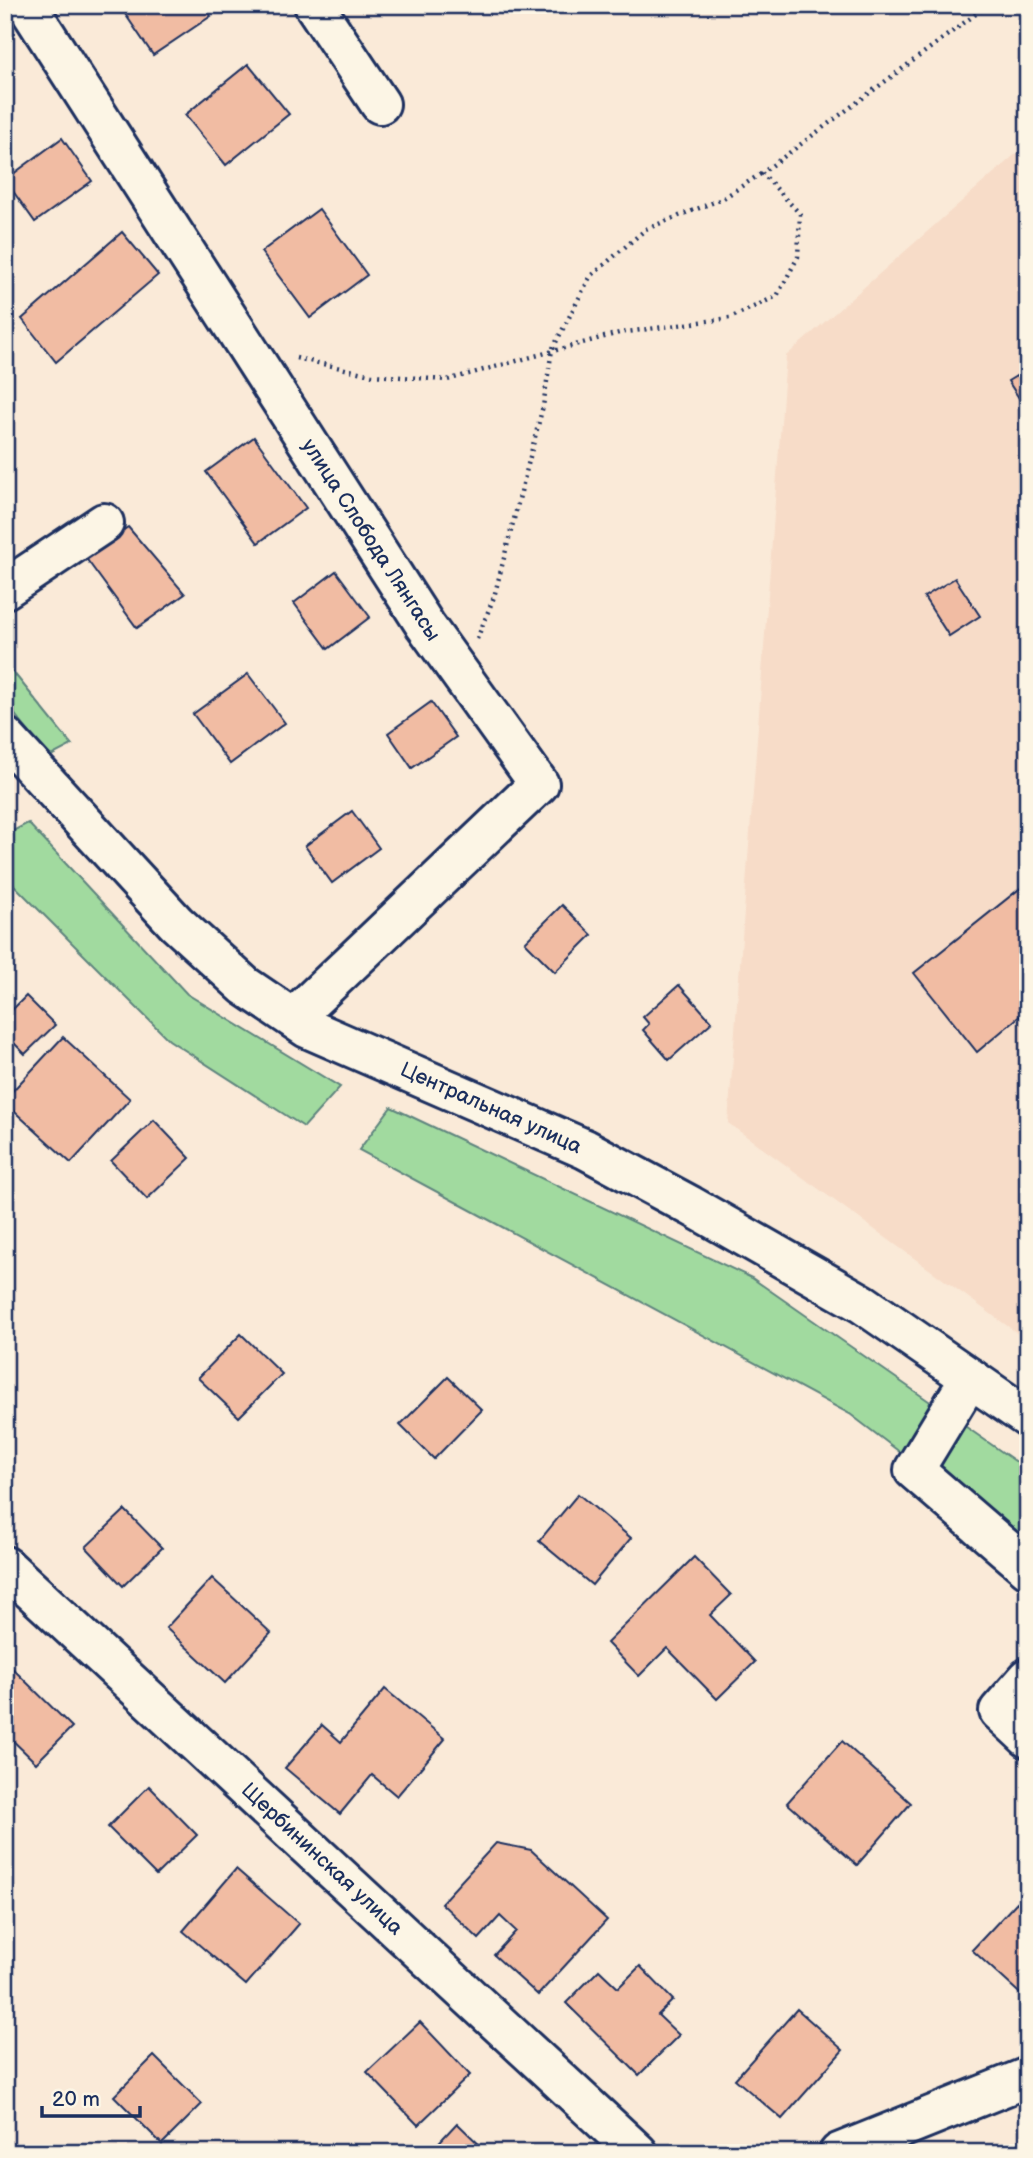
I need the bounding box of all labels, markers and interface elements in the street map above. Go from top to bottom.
street label: улица Слобода Лянгасы [296,434,446,646]
street label: Центральная улица [397,1057,586,1159]
street label: Щербининская улица [236,1778,408,1941]
scale bar [42,2074,140,2118]
text: 20 m [52,2087,100,2112]

